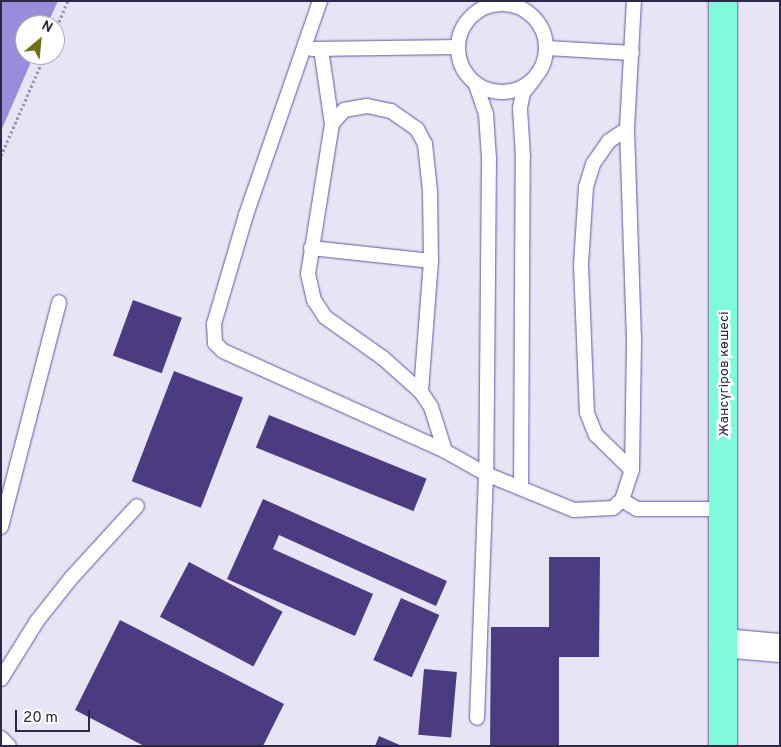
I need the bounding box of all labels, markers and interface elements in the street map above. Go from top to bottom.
north arrow [15,15,65,65]
text: N [38,17,55,37]
street label: Жансүгіров көшесі [717,311,733,437]
scale bar [18,700,92,732]
text: 20 m [23,709,58,728]

